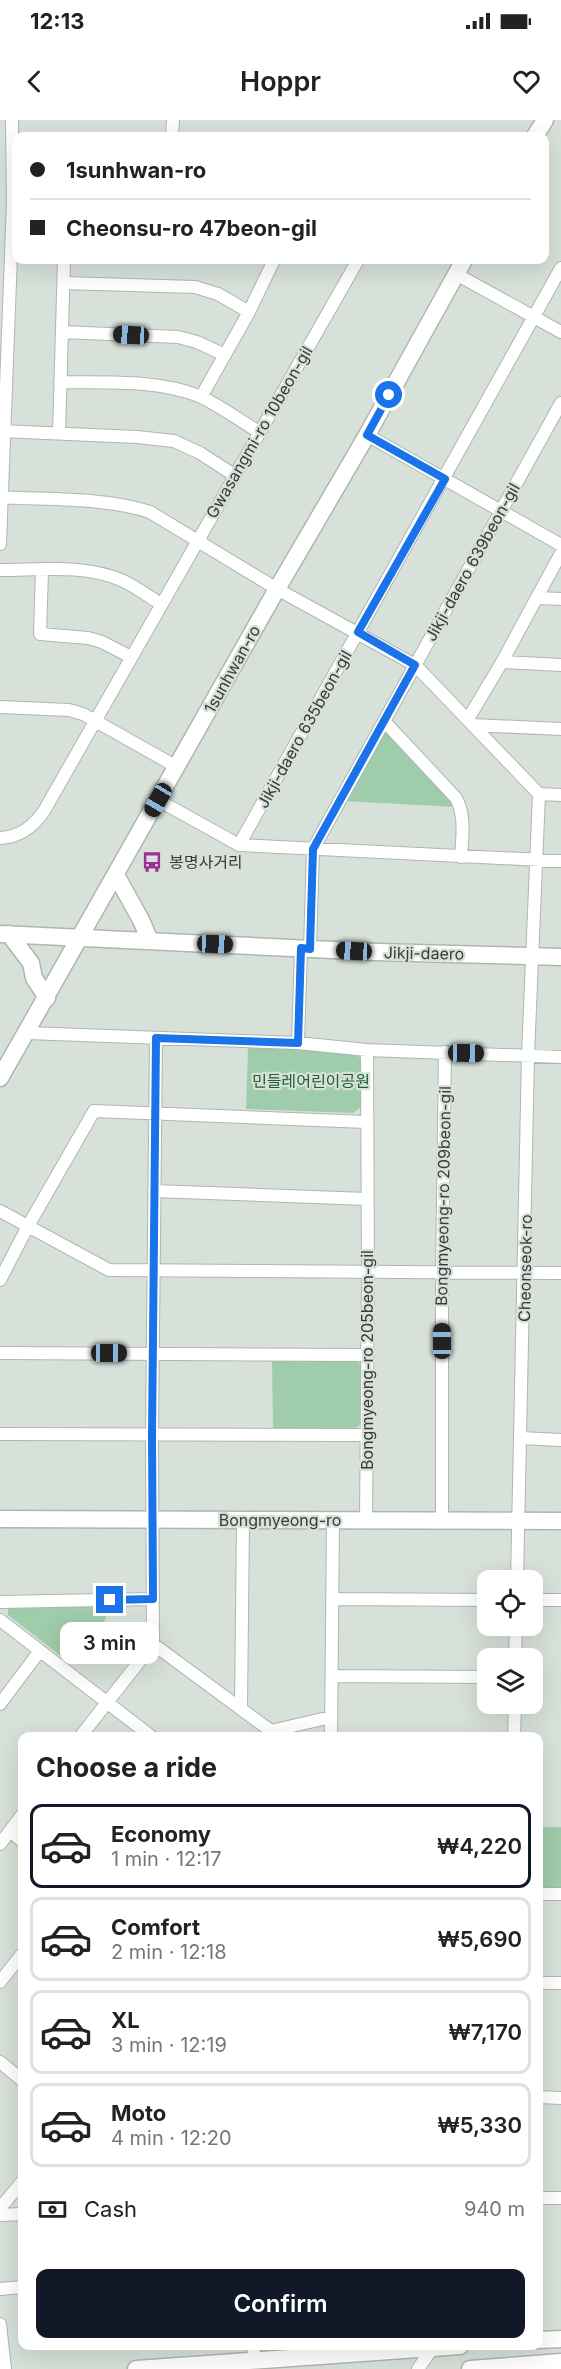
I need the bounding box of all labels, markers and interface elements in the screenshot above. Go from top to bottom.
text: 12:13 [30,8,84,34]
icon: back [18,65,51,98]
text: Hoppr [240,65,321,98]
icon: heart [510,65,543,98]
text: 1sunhwan-ro [66,157,206,183]
text: Cheonsu-ro 47beon-gil [66,215,317,241]
car [113,325,149,345]
street label: Gwasangmi-ro 10beon-gil [201,342,317,522]
route start [375,381,402,408]
street label: Jikji-daero 639beon-gil [420,479,524,645]
street label: 1sunhwan-ro [200,621,264,717]
street label: Jikji-daero 635beon-gil [252,647,356,811]
car [141,780,175,820]
bus stop icon: 봉명사거리 [140,850,164,874]
place label: 봉명사거리 [169,852,243,872]
car [197,934,233,954]
car [336,941,372,961]
street label: Jikji-daero [384,942,464,964]
car [448,1044,484,1062]
park label: 민들레어린이공원 [252,1071,370,1091]
street label: Bongmyeong-ro 209beon-gil [431,1086,455,1306]
street label: Cheonseok-ro [514,1214,536,1322]
street label: Bongmyeong-ro 205beon-gil [357,1250,377,1470]
car [433,1323,451,1359]
car [91,1344,127,1362]
street label: Bongmyeong-ro [219,1510,341,1530]
map controls [477,1570,543,1714]
button: locate [477,1570,543,1636]
route end [96,1586,123,1613]
callout: 3 min [60,1621,160,1663]
text: 3 min [83,1631,136,1655]
button: layers [477,1648,543,1714]
text: Choose a ride [36,1751,217,1784]
icon: car [39,1819,93,1873]
text: Economy [111,1821,211,1847]
text: ₩4,220 [437,1833,522,1859]
text: 1 min · 12:17 [111,1847,222,1871]
icon: car [39,1912,93,1966]
text: Comfort [111,1914,200,1940]
text: ₩5,690 [437,1926,522,1952]
text: 2 min · 12:18 [111,1940,227,1964]
icon: car [39,2005,93,2059]
text: XL [111,2007,140,2033]
text: ₩7,170 [449,2019,522,2045]
text: 3 min · 12:19 [111,2033,227,2057]
icon: car [39,2098,93,2152]
text: Moto [111,2100,166,2126]
text: ₩5,330 [437,2112,522,2138]
text: 4 min · 12:20 [111,2126,232,2150]
icon: cash [36,2193,69,2226]
text: Cash [84,2196,137,2222]
text: 940 m [464,2197,525,2221]
button: Confirm [36,2269,525,2338]

